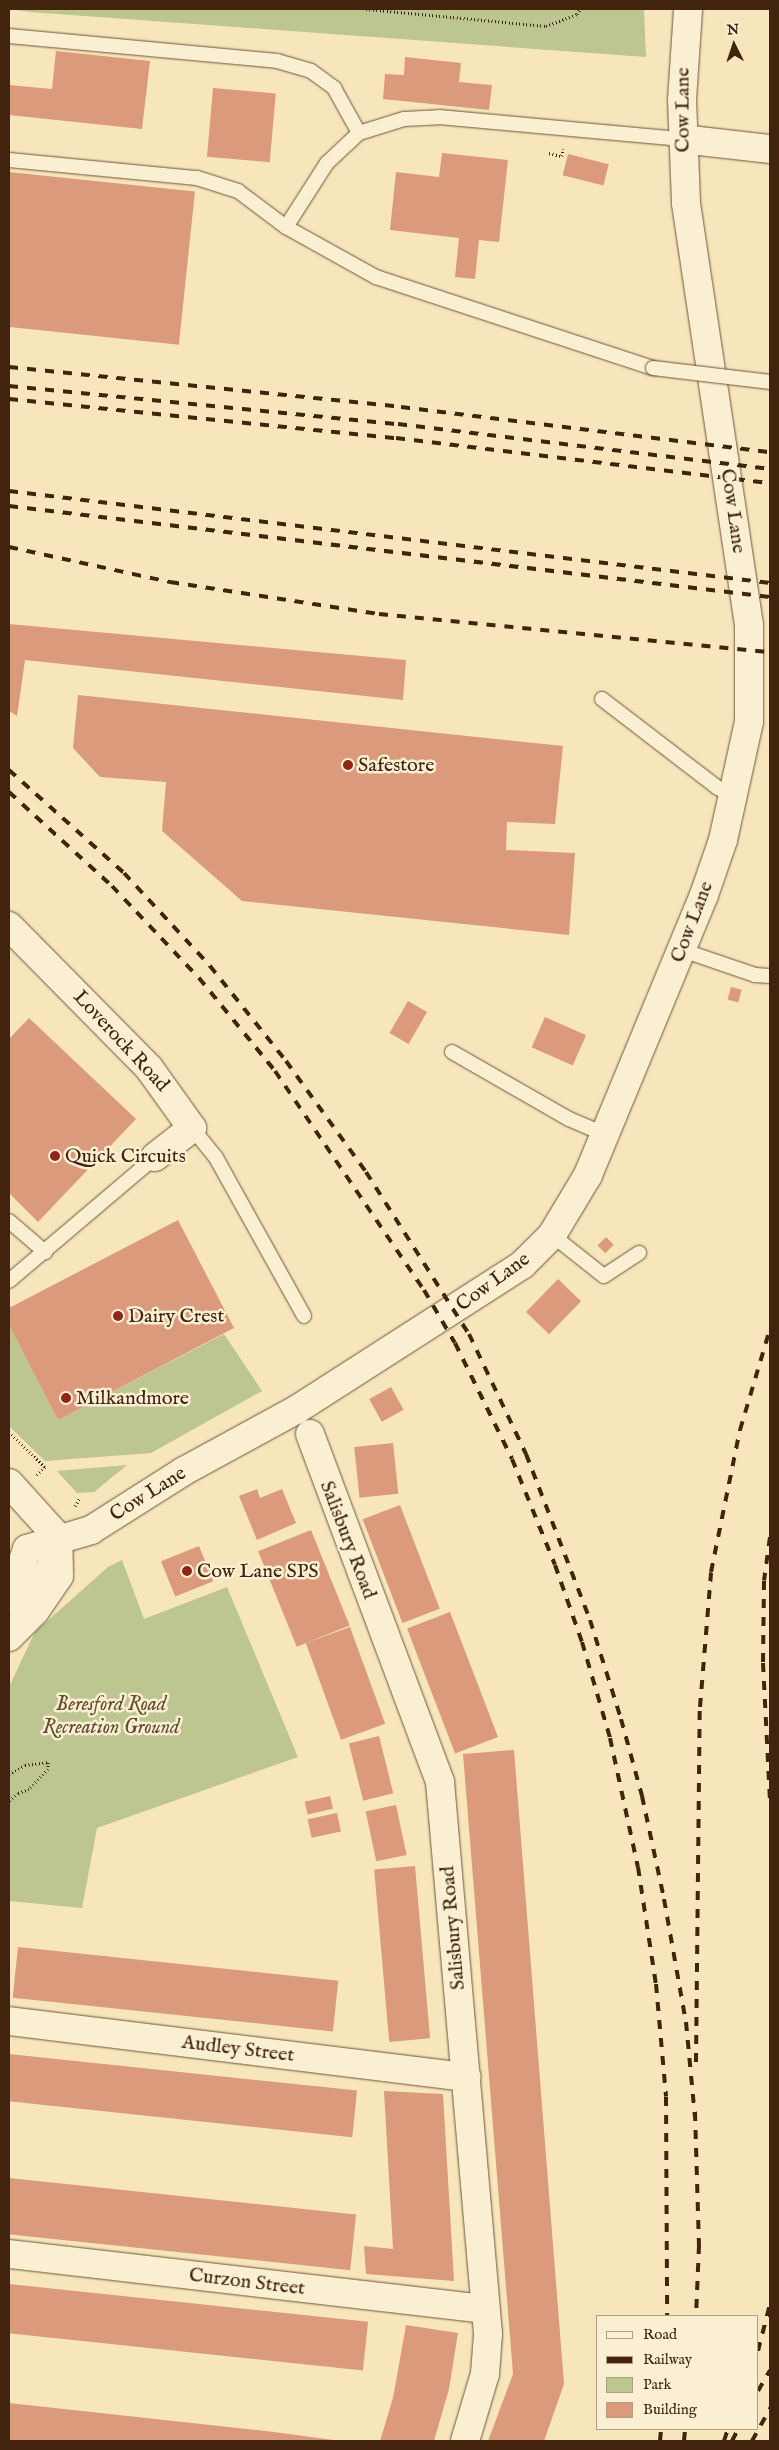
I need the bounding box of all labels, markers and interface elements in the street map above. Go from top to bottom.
north arrow [709,20,759,70]
text: N [726,21,740,39]
street label: Cow Lane [671,67,695,153]
street label: Cow Lane [715,467,751,555]
place label: Safestore [358,753,434,777]
marker: Safestore [342,759,354,771]
street label: Cow Lane [666,878,718,966]
street label: Loverock Road [68,985,174,1097]
place label: Quick Circuits [65,1144,186,1168]
marker: Quick Circuits [49,1150,61,1162]
street label: Cow Lane [452,1247,534,1317]
place label: Dairy Crest [128,1304,224,1328]
marker: Dairy Crest [112,1310,124,1322]
place label: Milkandmore [76,1386,189,1410]
marker: Milkandmore [60,1392,72,1404]
street label: Cow Lane [106,1461,190,1527]
street label: Salisbury Road [314,1478,382,1602]
place label: Cow Lane SPS [197,1559,318,1583]
marker: Cow Lane SPS [181,1565,193,1577]
park label: Beresford Road Recreation Ground [43,1692,179,1739]
street label: Salisbury Road [436,1865,470,1991]
street label: Audley Street [180,2030,296,2068]
street label: Curzon Street [188,2263,306,2301]
legend [596,2315,759,2430]
text: Road [643,2325,677,2344]
text: Railway [643,2350,692,2369]
text: Park [643,2375,672,2394]
text: Building [643,2400,697,2419]

